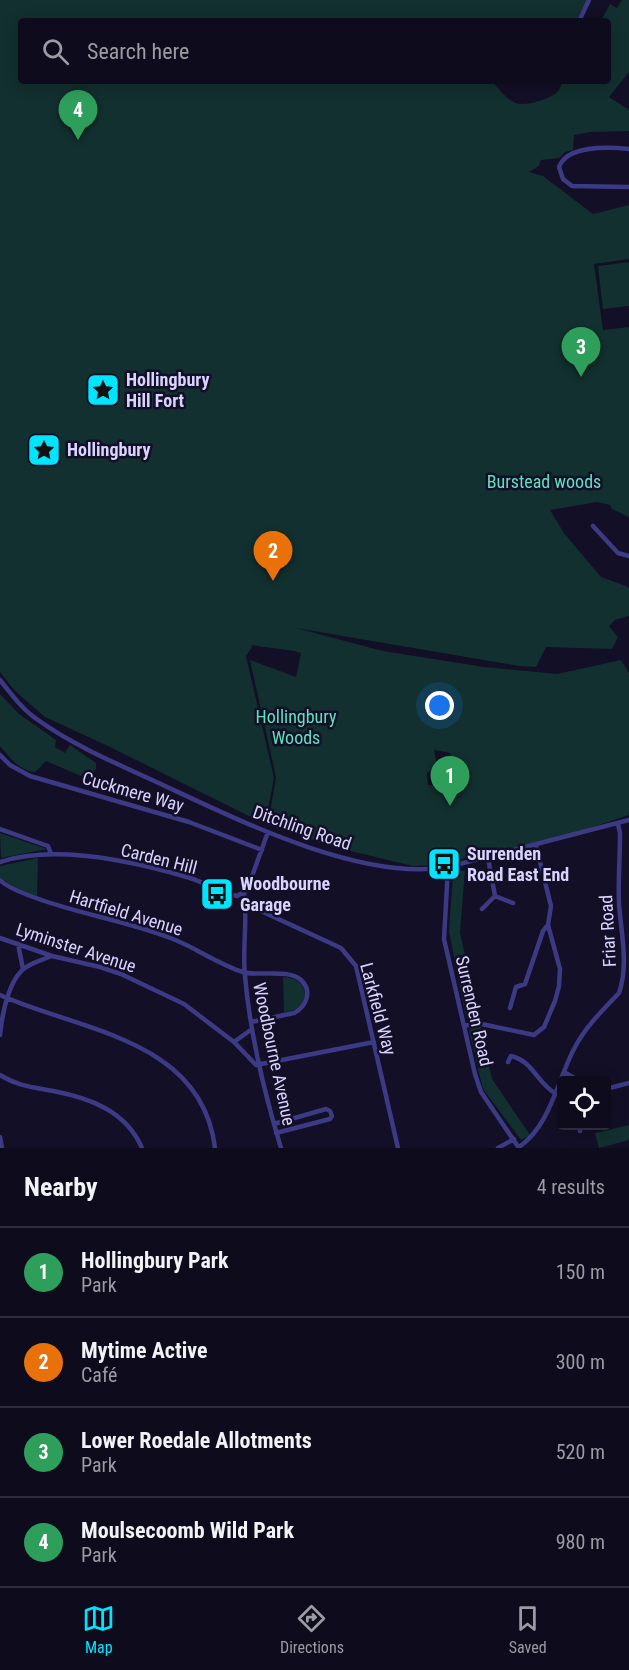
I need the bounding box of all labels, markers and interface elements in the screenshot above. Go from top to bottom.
search box [18,18,611,84]
icon: search [39,35,72,68]
text: Search here [87,39,189,64]
pin: 4 [58,90,98,140]
pin: 3 [562,328,600,377]
place label: Hollingbury Hill Fort [126,369,209,411]
place icon: Hollingbury Hill Fort [85,372,121,408]
place icon: Hollingbury [26,432,62,468]
place label: Hollingbury [67,439,150,460]
park label: Burstead woods [487,471,601,492]
pin: 2 [254,532,292,581]
your location [425,691,454,720]
park label: Hollingbury Woods [256,706,337,748]
pin: 1 [430,756,470,806]
street label: Cuckmere Way [80,767,187,816]
street label: Ditchling Road [250,801,354,854]
street label: Carden Hill [119,839,199,878]
place label: Surrenden Road East End [467,843,569,885]
bus stop icon: Surrenden Road East End [426,846,462,882]
place label: Woodbourne Garage [240,873,331,915]
bus stop icon: Woodbourne Garage [199,876,235,912]
street label: Hartfield Avenue [67,885,185,940]
street label: Friar Road [595,894,620,968]
street label: Lyminster Avenue [14,918,139,977]
street label: Surrenden Road [452,954,497,1068]
street label: Larkfield Way [356,960,401,1058]
street label: Woodbourne Avenue [249,980,300,1127]
map controls [557,1076,611,1130]
button: locate [557,1076,611,1130]
text: Nearby [24,1172,98,1202]
text: 4 results [537,1175,605,1199]
text: Hollingbury Park [81,1248,229,1273]
text: 1 [38,1260,49,1284]
text: 150 m [556,1260,605,1284]
text: Park [81,1273,117,1297]
text: Mytime Active [81,1338,208,1363]
text: 2 [38,1350,49,1374]
text: 300 m [556,1350,605,1374]
text: Café [81,1363,117,1387]
text: Lower Roedale Allotments [81,1428,312,1453]
text: 3 [38,1440,49,1464]
text: 520 m [556,1440,605,1464]
text: Park [81,1453,117,1477]
text: Moulsecoomb Wild Park [81,1518,294,1543]
text: 4 [38,1530,49,1554]
text: 980 m [556,1530,605,1554]
text: Park [81,1543,117,1567]
tab: Map [82,1602,115,1657]
tab: Directions [280,1602,344,1657]
tab: Saved [509,1602,547,1657]

